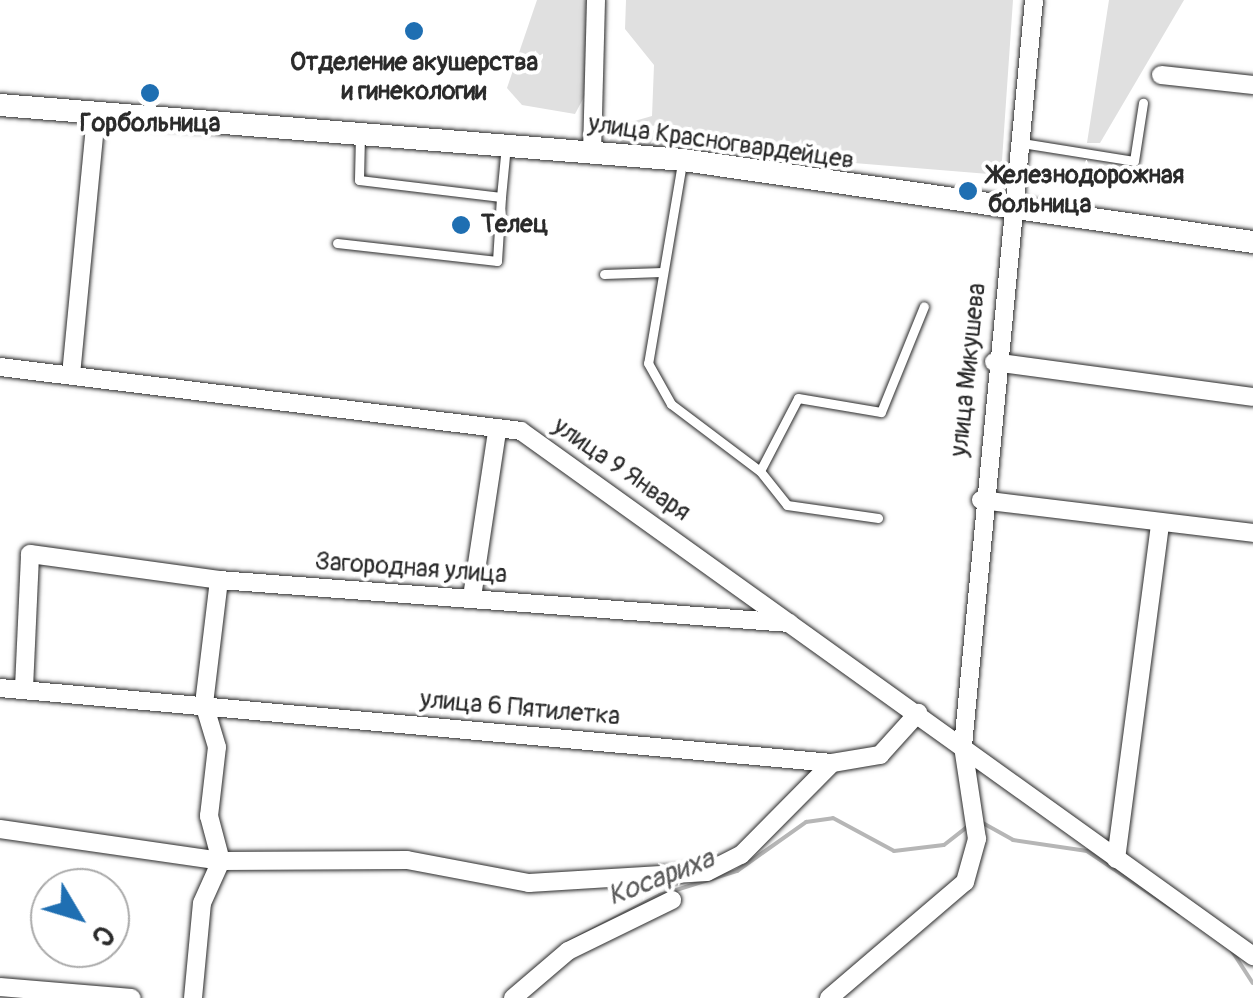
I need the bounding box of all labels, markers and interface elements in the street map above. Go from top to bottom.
marker: Отделение акушерства и гинекологии [401,18,427,44]
place label: Отделение акушерства и гинекологии [290,49,538,108]
marker: Горбольница [139,82,161,104]
place label: Горбольница [80,109,220,139]
street label: улица Красногвардейцев [586,110,856,176]
place label: Железнодорожная больница [988,162,1184,221]
marker: Железнодорожная больница [957,180,979,202]
place label: Телец [481,210,548,240]
marker: Телец [450,214,472,236]
street label: улица Микушева [945,282,993,458]
street label: улица 9 Января [547,412,695,528]
street label: Загородная улица [314,547,508,591]
street label: улица 6 Пятилетка [419,685,621,733]
water label: Косариха [603,842,719,914]
north arrow [30,868,130,968]
text: С [83,918,122,953]

